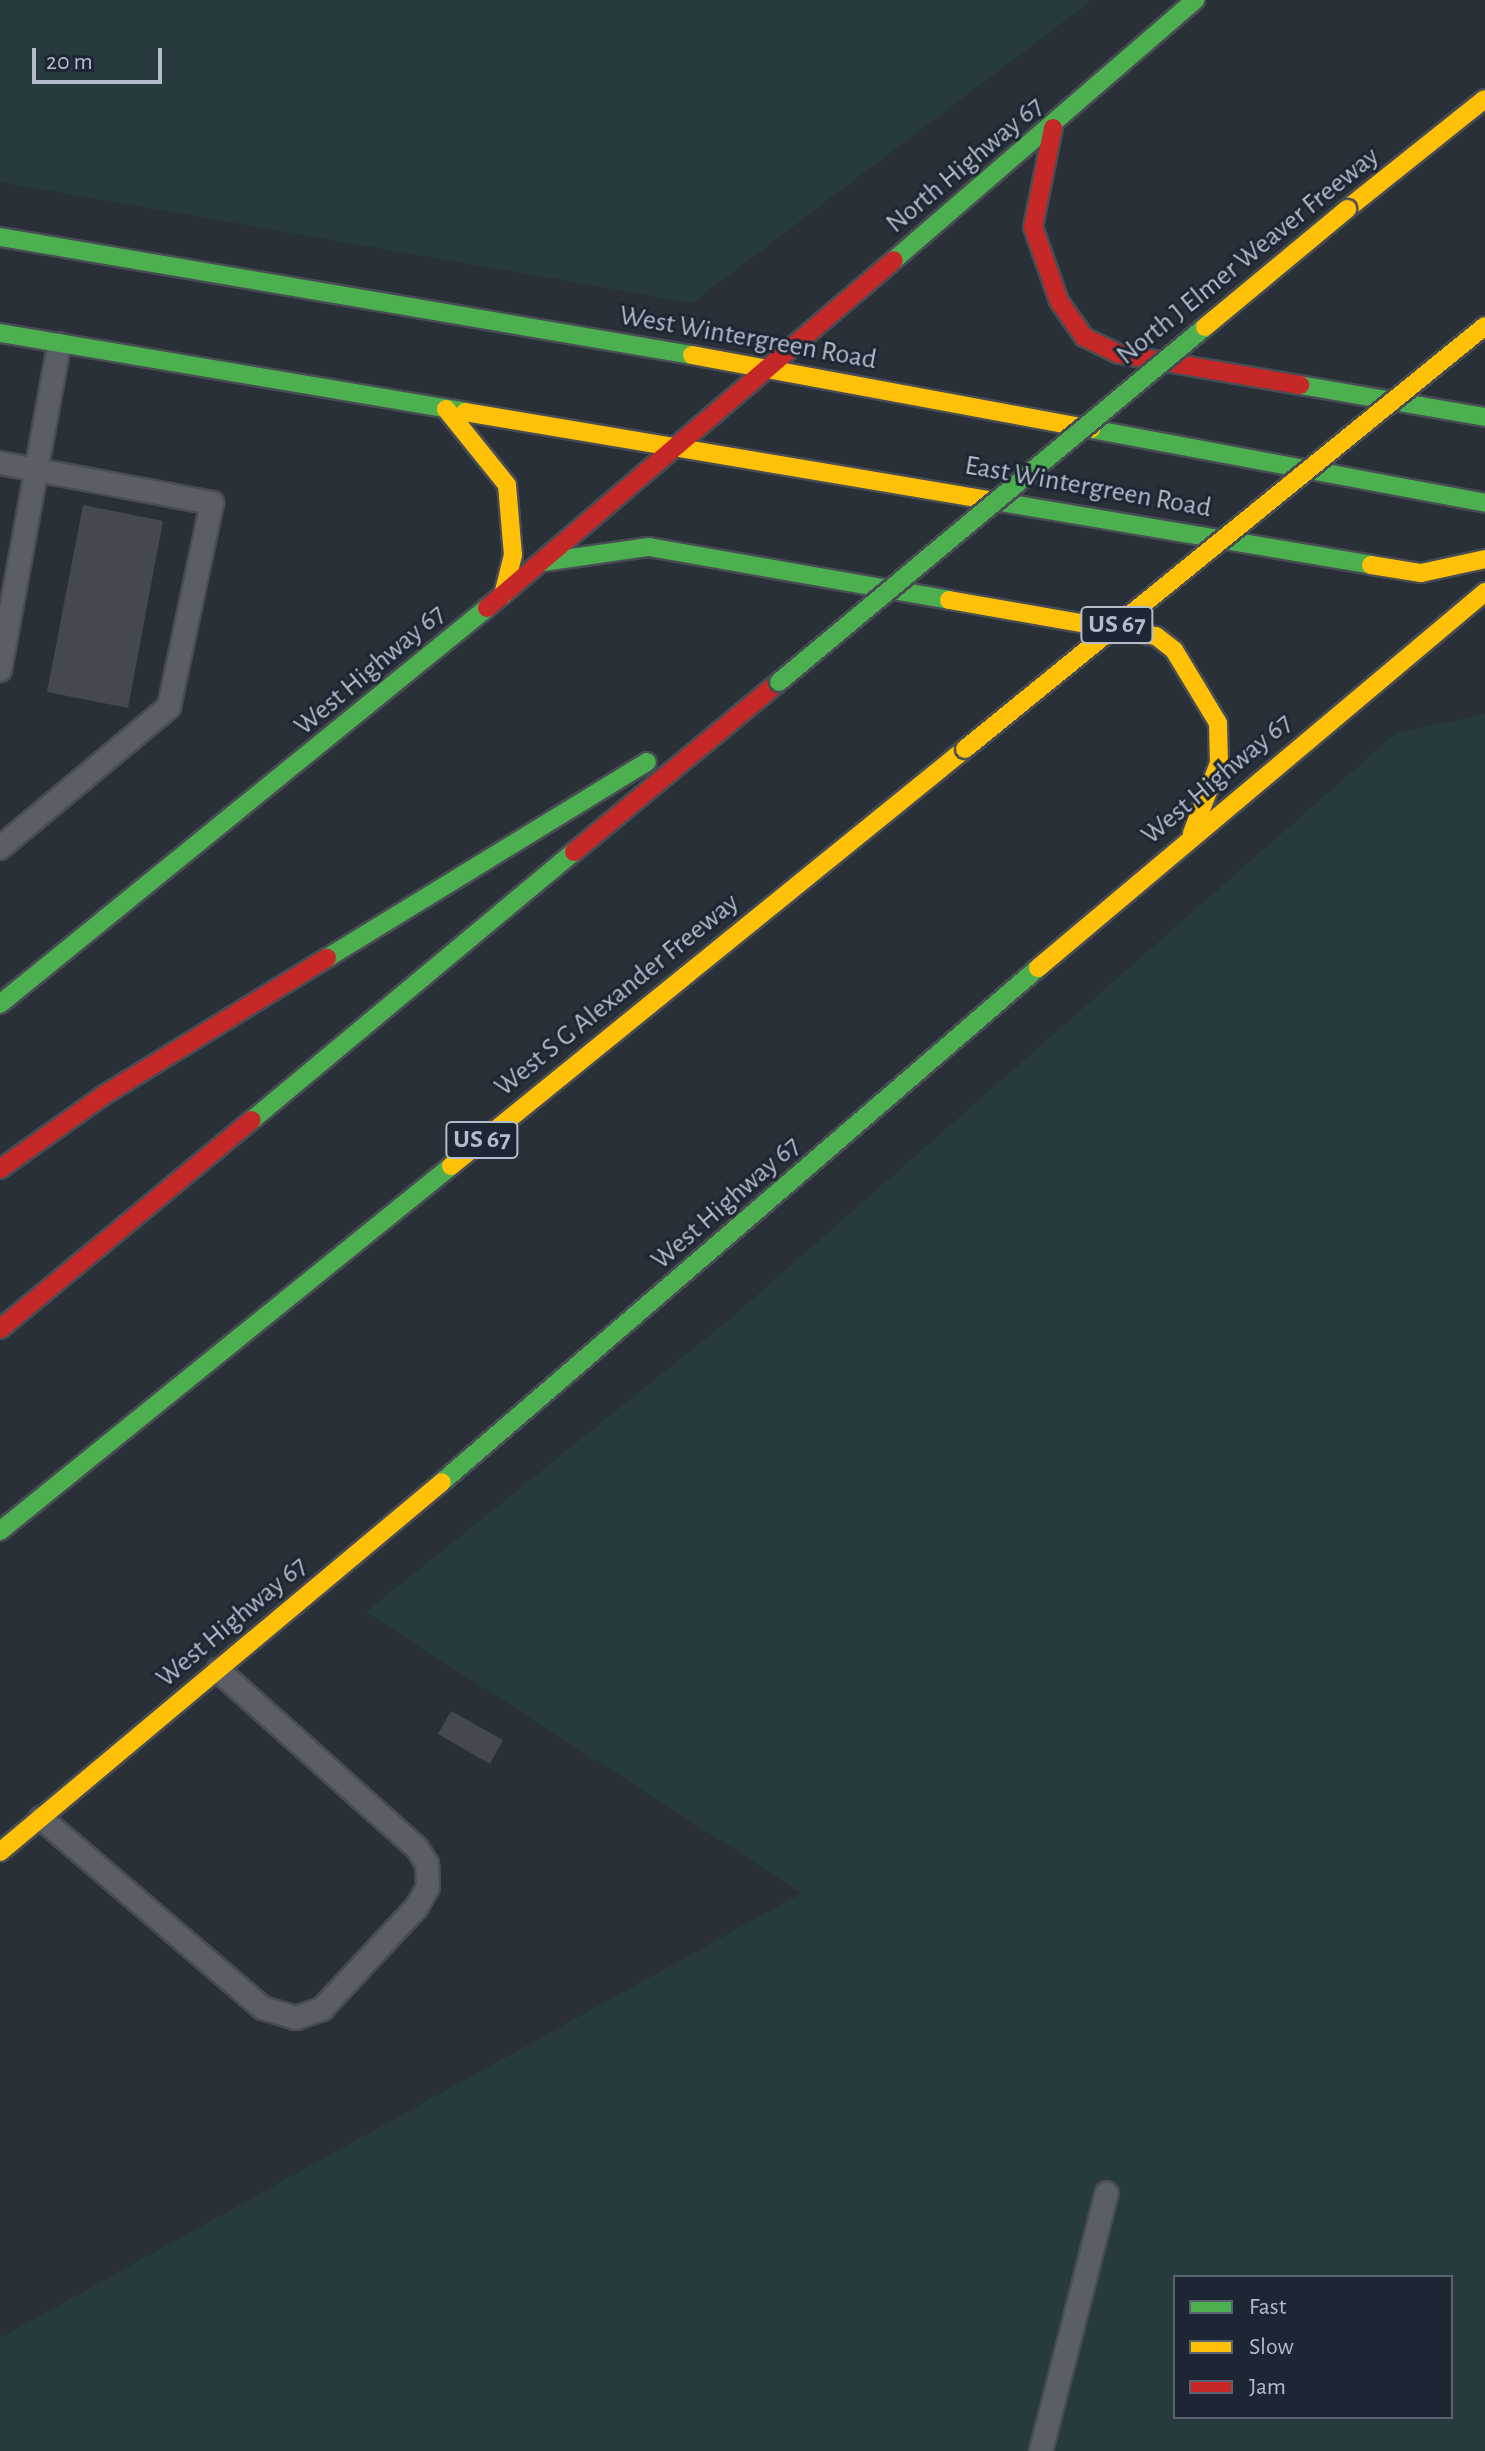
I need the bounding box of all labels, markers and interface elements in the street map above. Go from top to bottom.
scale bar [36,32,166,82]
text: 20 m [46,50,93,74]
street label: North Highway 67 [879,89,1051,241]
street label: North J Elmer Weaver Freeway [1110,140,1386,372]
street label: West Wintergreen Road [617,299,879,377]
street label: East Wintergreen Road [962,449,1214,525]
street label: West Highway 67 [288,597,452,743]
road number: US 67 [1079,603,1155,647]
street label: West Highway 67 [1135,706,1299,852]
street label: West S G Alexander Freeway [488,886,746,1104]
road number: US 67 [444,1118,520,1162]
street label: West Highway 67 [645,1129,807,1277]
street label: West Highway 67 [150,1549,314,1695]
legend [1173,2275,1453,2419]
text: Fast [1249,2295,1286,2319]
text: Slow [1249,2335,1294,2359]
text: Jam [1249,2375,1286,2399]

